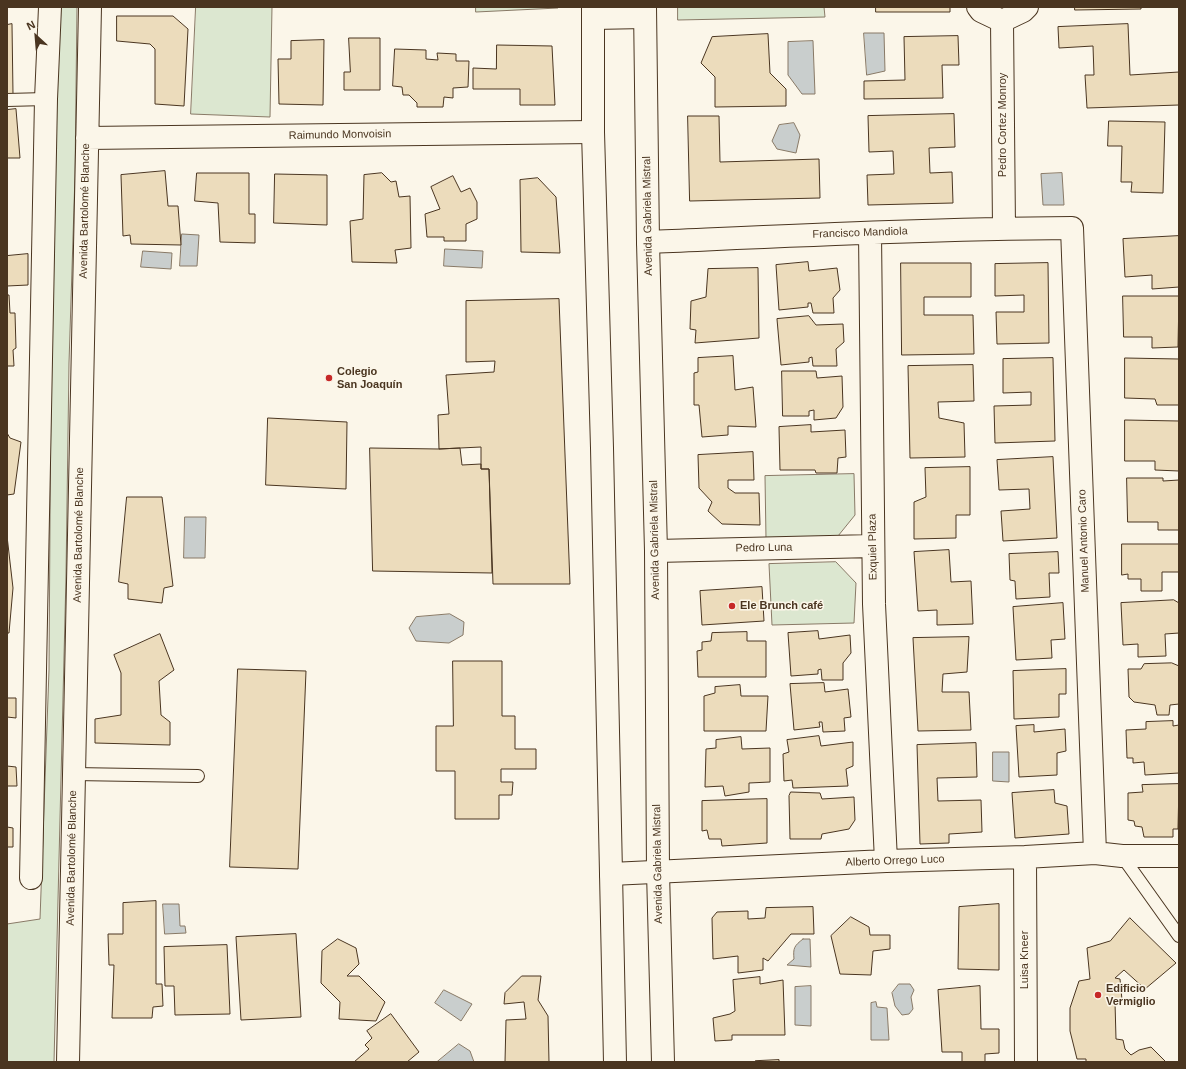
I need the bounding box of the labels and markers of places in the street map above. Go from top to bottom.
place label: Colegio San Joaquín [337,365,402,391]
marker: Colegio San Joaquín [324,373,334,383]
place label: Ele Brunch café [740,599,823,613]
marker: Ele Brunch café [727,601,737,611]
place label: Edificio Vermiglio [1106,982,1156,1008]
marker: Edificio Vermiglio [1093,990,1103,1000]

